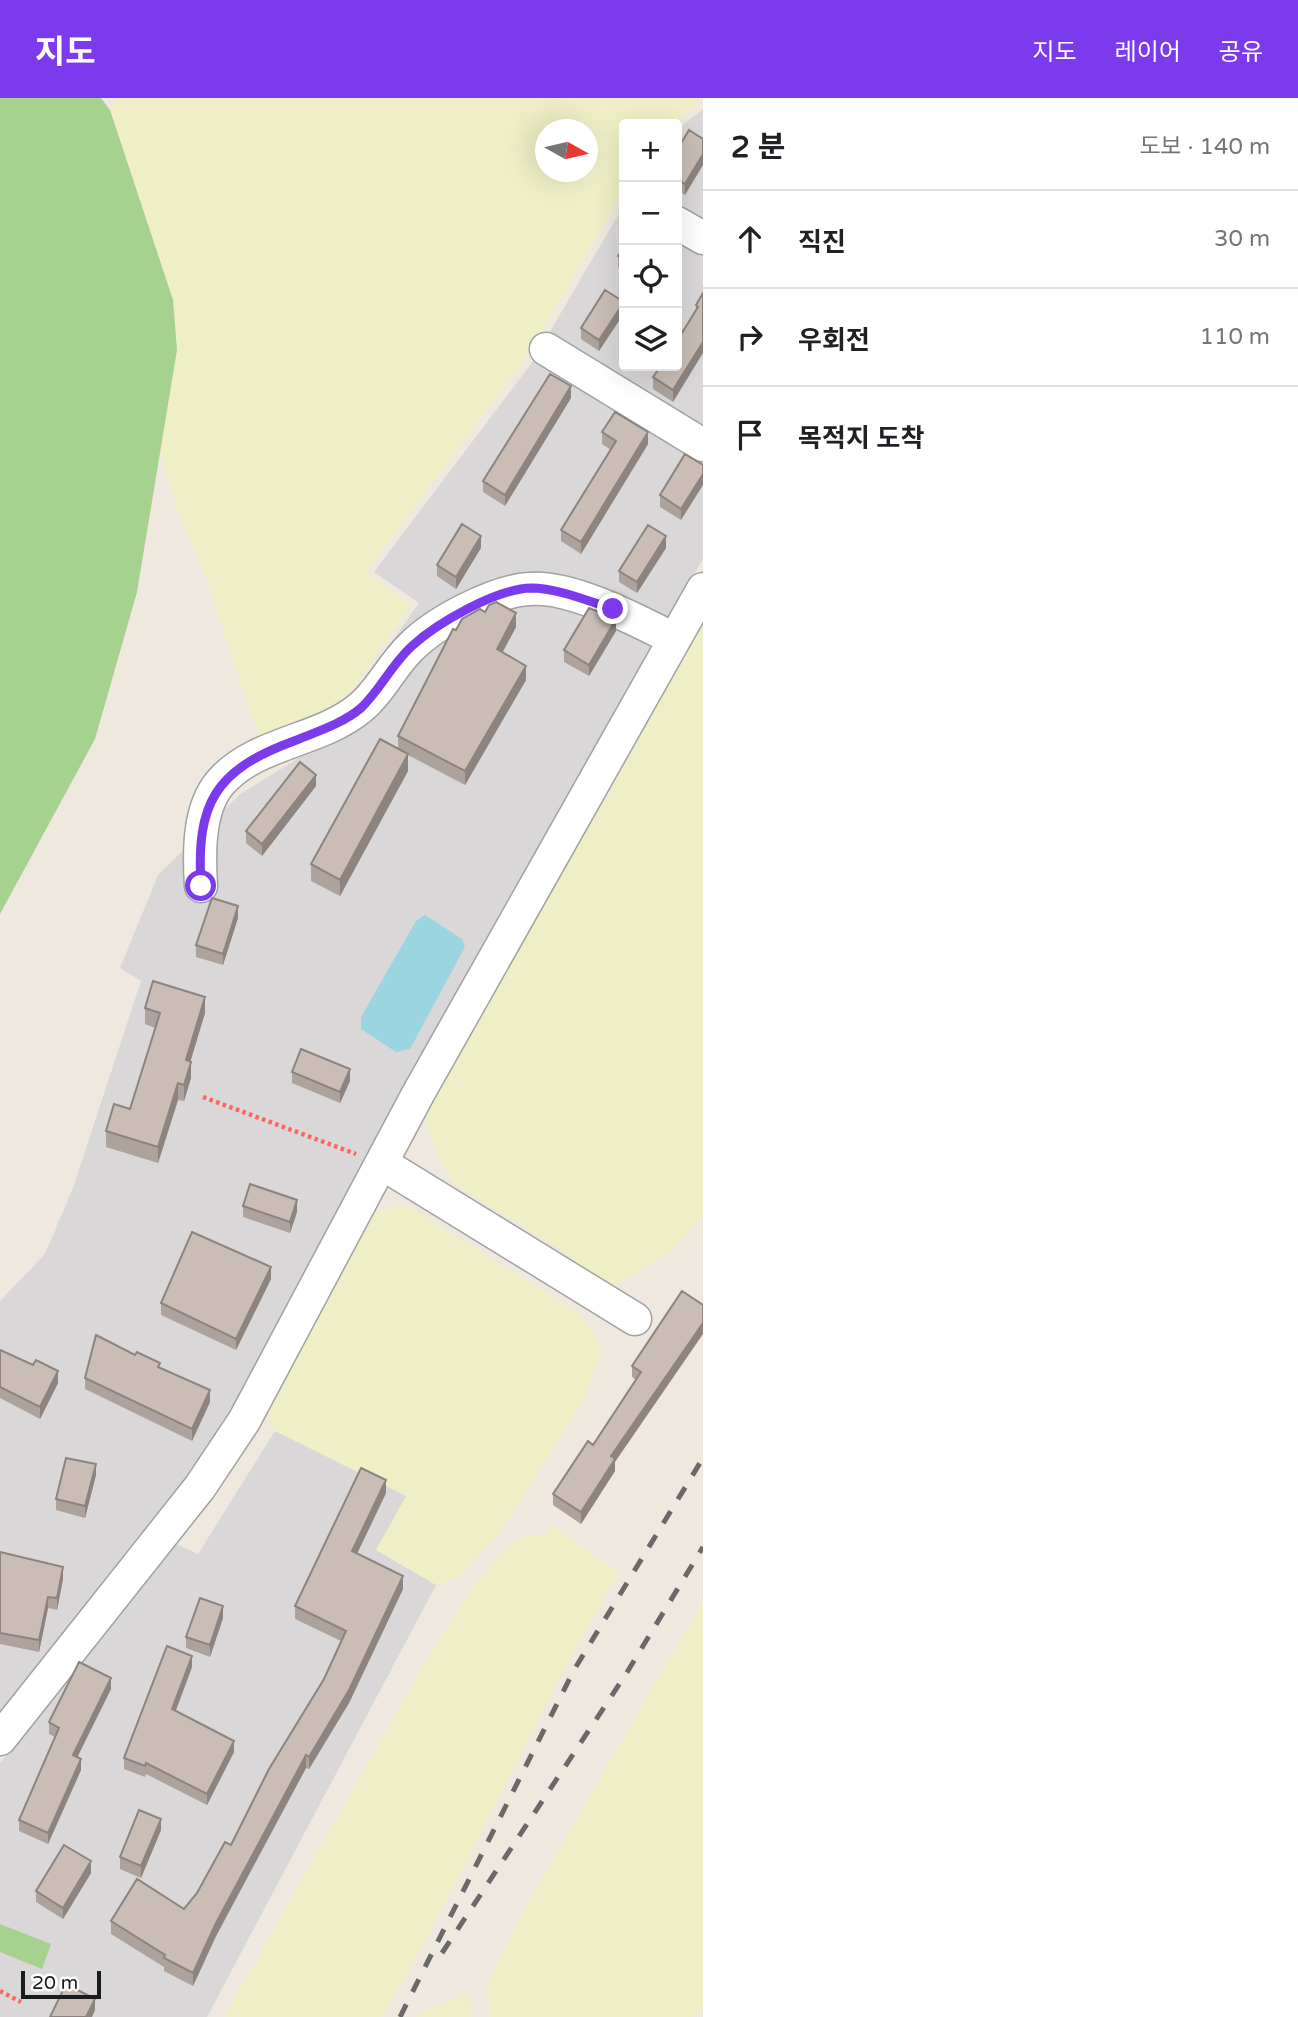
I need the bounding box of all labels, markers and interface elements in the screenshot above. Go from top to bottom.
text: 지도 [35,33,96,72]
text: 지도 [1032,38,1077,67]
text: 레이어 [1115,38,1181,67]
text: 공유 [1219,38,1263,67]
north arrow [535,119,598,182]
map controls [619,119,682,371]
button: + [619,119,682,182]
text: 2 분 [731,129,785,166]
text: 도보 · 140 m [1139,133,1270,161]
button: − [619,182,682,245]
icon: ahead [731,220,769,258]
text: 30 m [1214,225,1270,253]
text: 직진 [798,227,846,258]
button: locate [619,245,682,308]
button: layers [619,308,682,371]
icon: right [731,318,769,356]
text: 110 m [1200,323,1270,351]
text: 우회전 [798,325,870,356]
icon: arrive [731,416,769,454]
text: 목적지 도착 [798,423,924,454]
route end [597,593,628,624]
route start [185,870,216,901]
scale bar [21,1968,102,2000]
text: 20 m [32,1972,78,1994]

